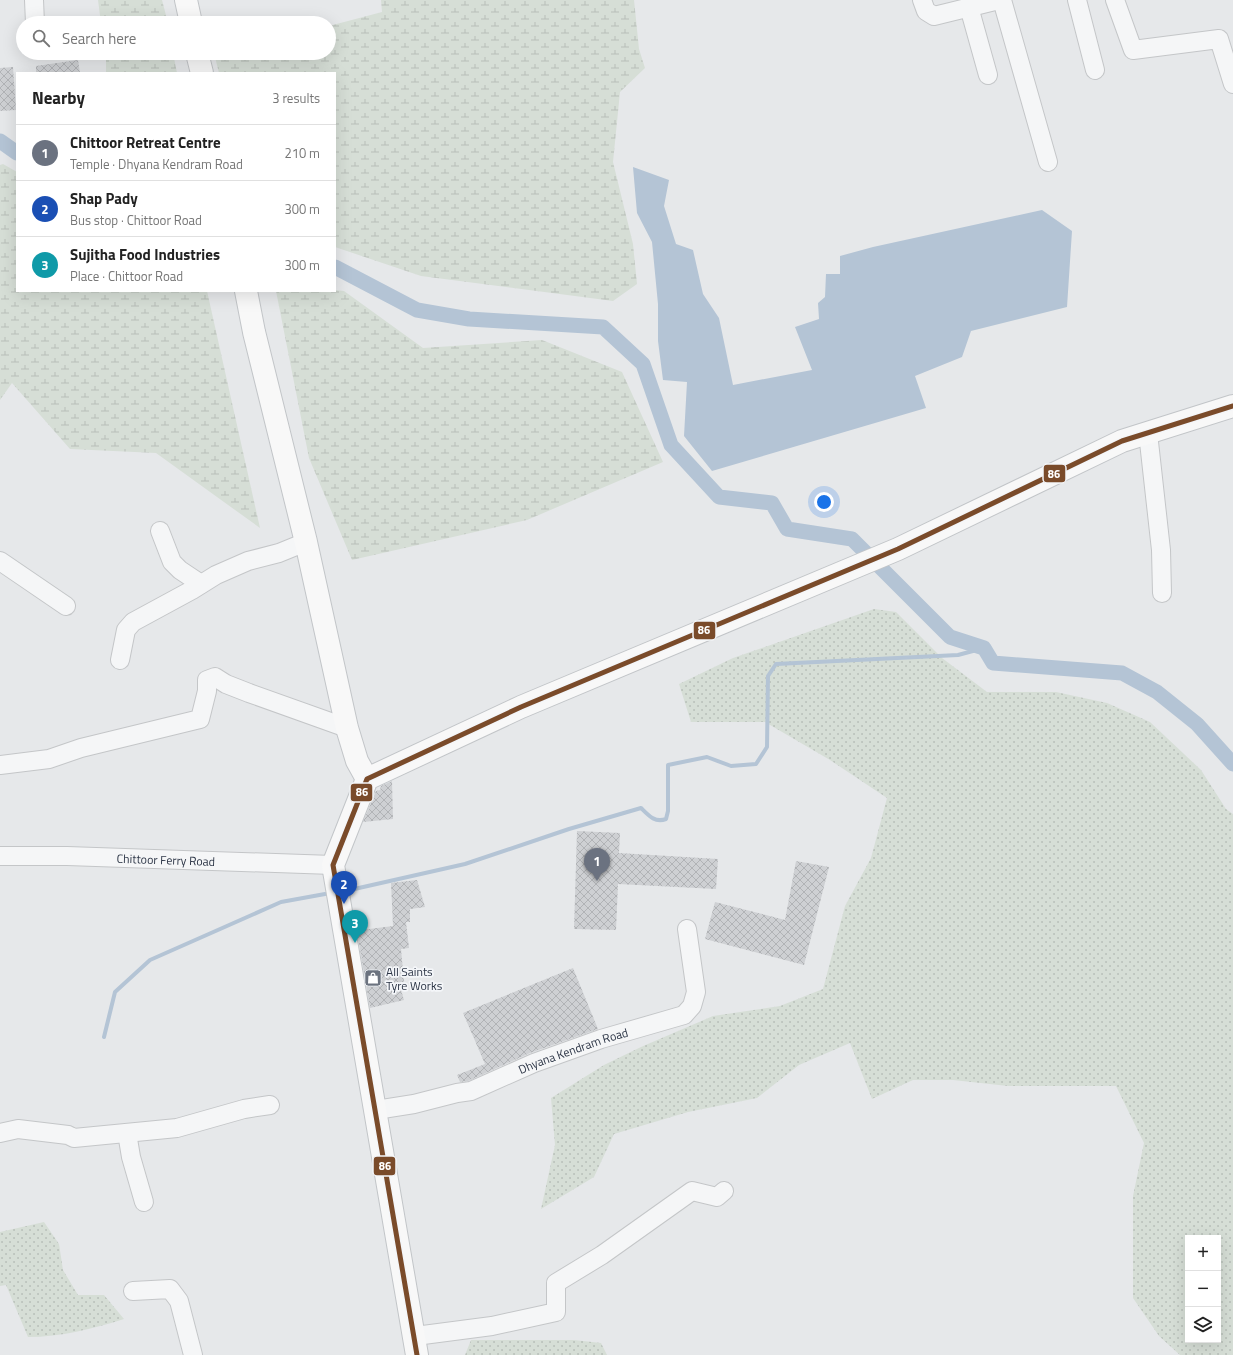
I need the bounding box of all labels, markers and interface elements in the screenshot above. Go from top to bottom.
search box [16,16,336,60]
icon: search [30,27,52,49]
text: Search here [62,27,136,50]
text: Nearby [32,85,85,111]
text: 3 results [272,88,320,108]
text: Chittoor Retreat Centre [70,131,221,154]
text: 1 [41,143,49,163]
text: 210 m [284,143,320,163]
text: Temple · Dhyana Kendram Road [70,154,243,174]
text: Shap Pady [70,187,138,210]
text: 2 [41,199,49,219]
text: 300 m [284,199,320,219]
text: Bus stop · Chittoor Road [70,210,202,230]
text: Sujitha Food Industries [70,243,220,266]
text: 3 [41,255,49,275]
text: 300 m [284,255,320,275]
text: Place · Chittoor Road [70,266,183,286]
line badge: 86 [1043,464,1066,483]
text: 86 [1048,466,1060,482]
your location [814,492,834,512]
line badge: 86 [693,621,716,640]
text: 86 [698,622,710,638]
line badge: 86 [350,783,373,802]
text: 86 [356,784,368,800]
street label: Chittoor Ferry Road [116,848,215,871]
pin: 1 [584,848,610,881]
pin: 2 [331,871,357,904]
pin: 3 [342,910,368,943]
place label: All Saints Tyre Works [386,962,443,995]
shop icon: All Saints Tyre Works [363,968,383,988]
street label: Dhyana Kendram Road [515,1022,630,1078]
line badge: 86 [373,1156,396,1176]
text: 86 [379,1158,391,1174]
map controls [1185,1235,1221,1343]
button: + [1185,1235,1221,1271]
button: − [1185,1271,1221,1307]
button: layers [1185,1307,1221,1343]

